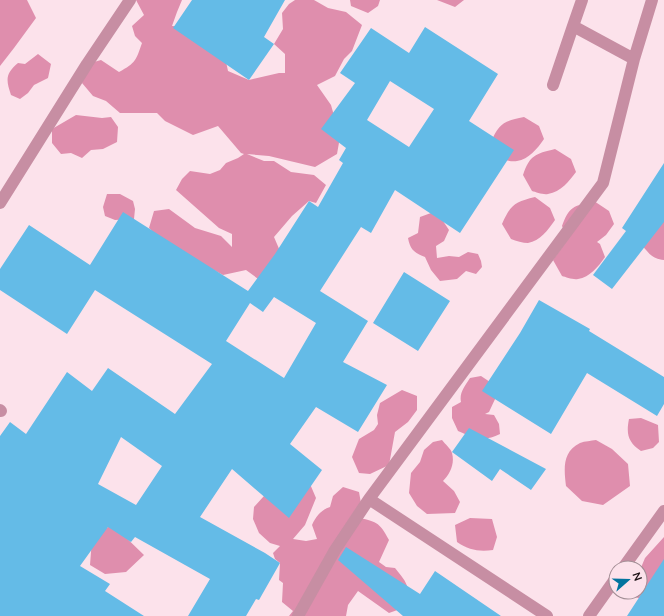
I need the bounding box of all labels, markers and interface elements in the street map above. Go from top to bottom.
north arrow [608,560,648,600]
text: N [628,570,645,583]

